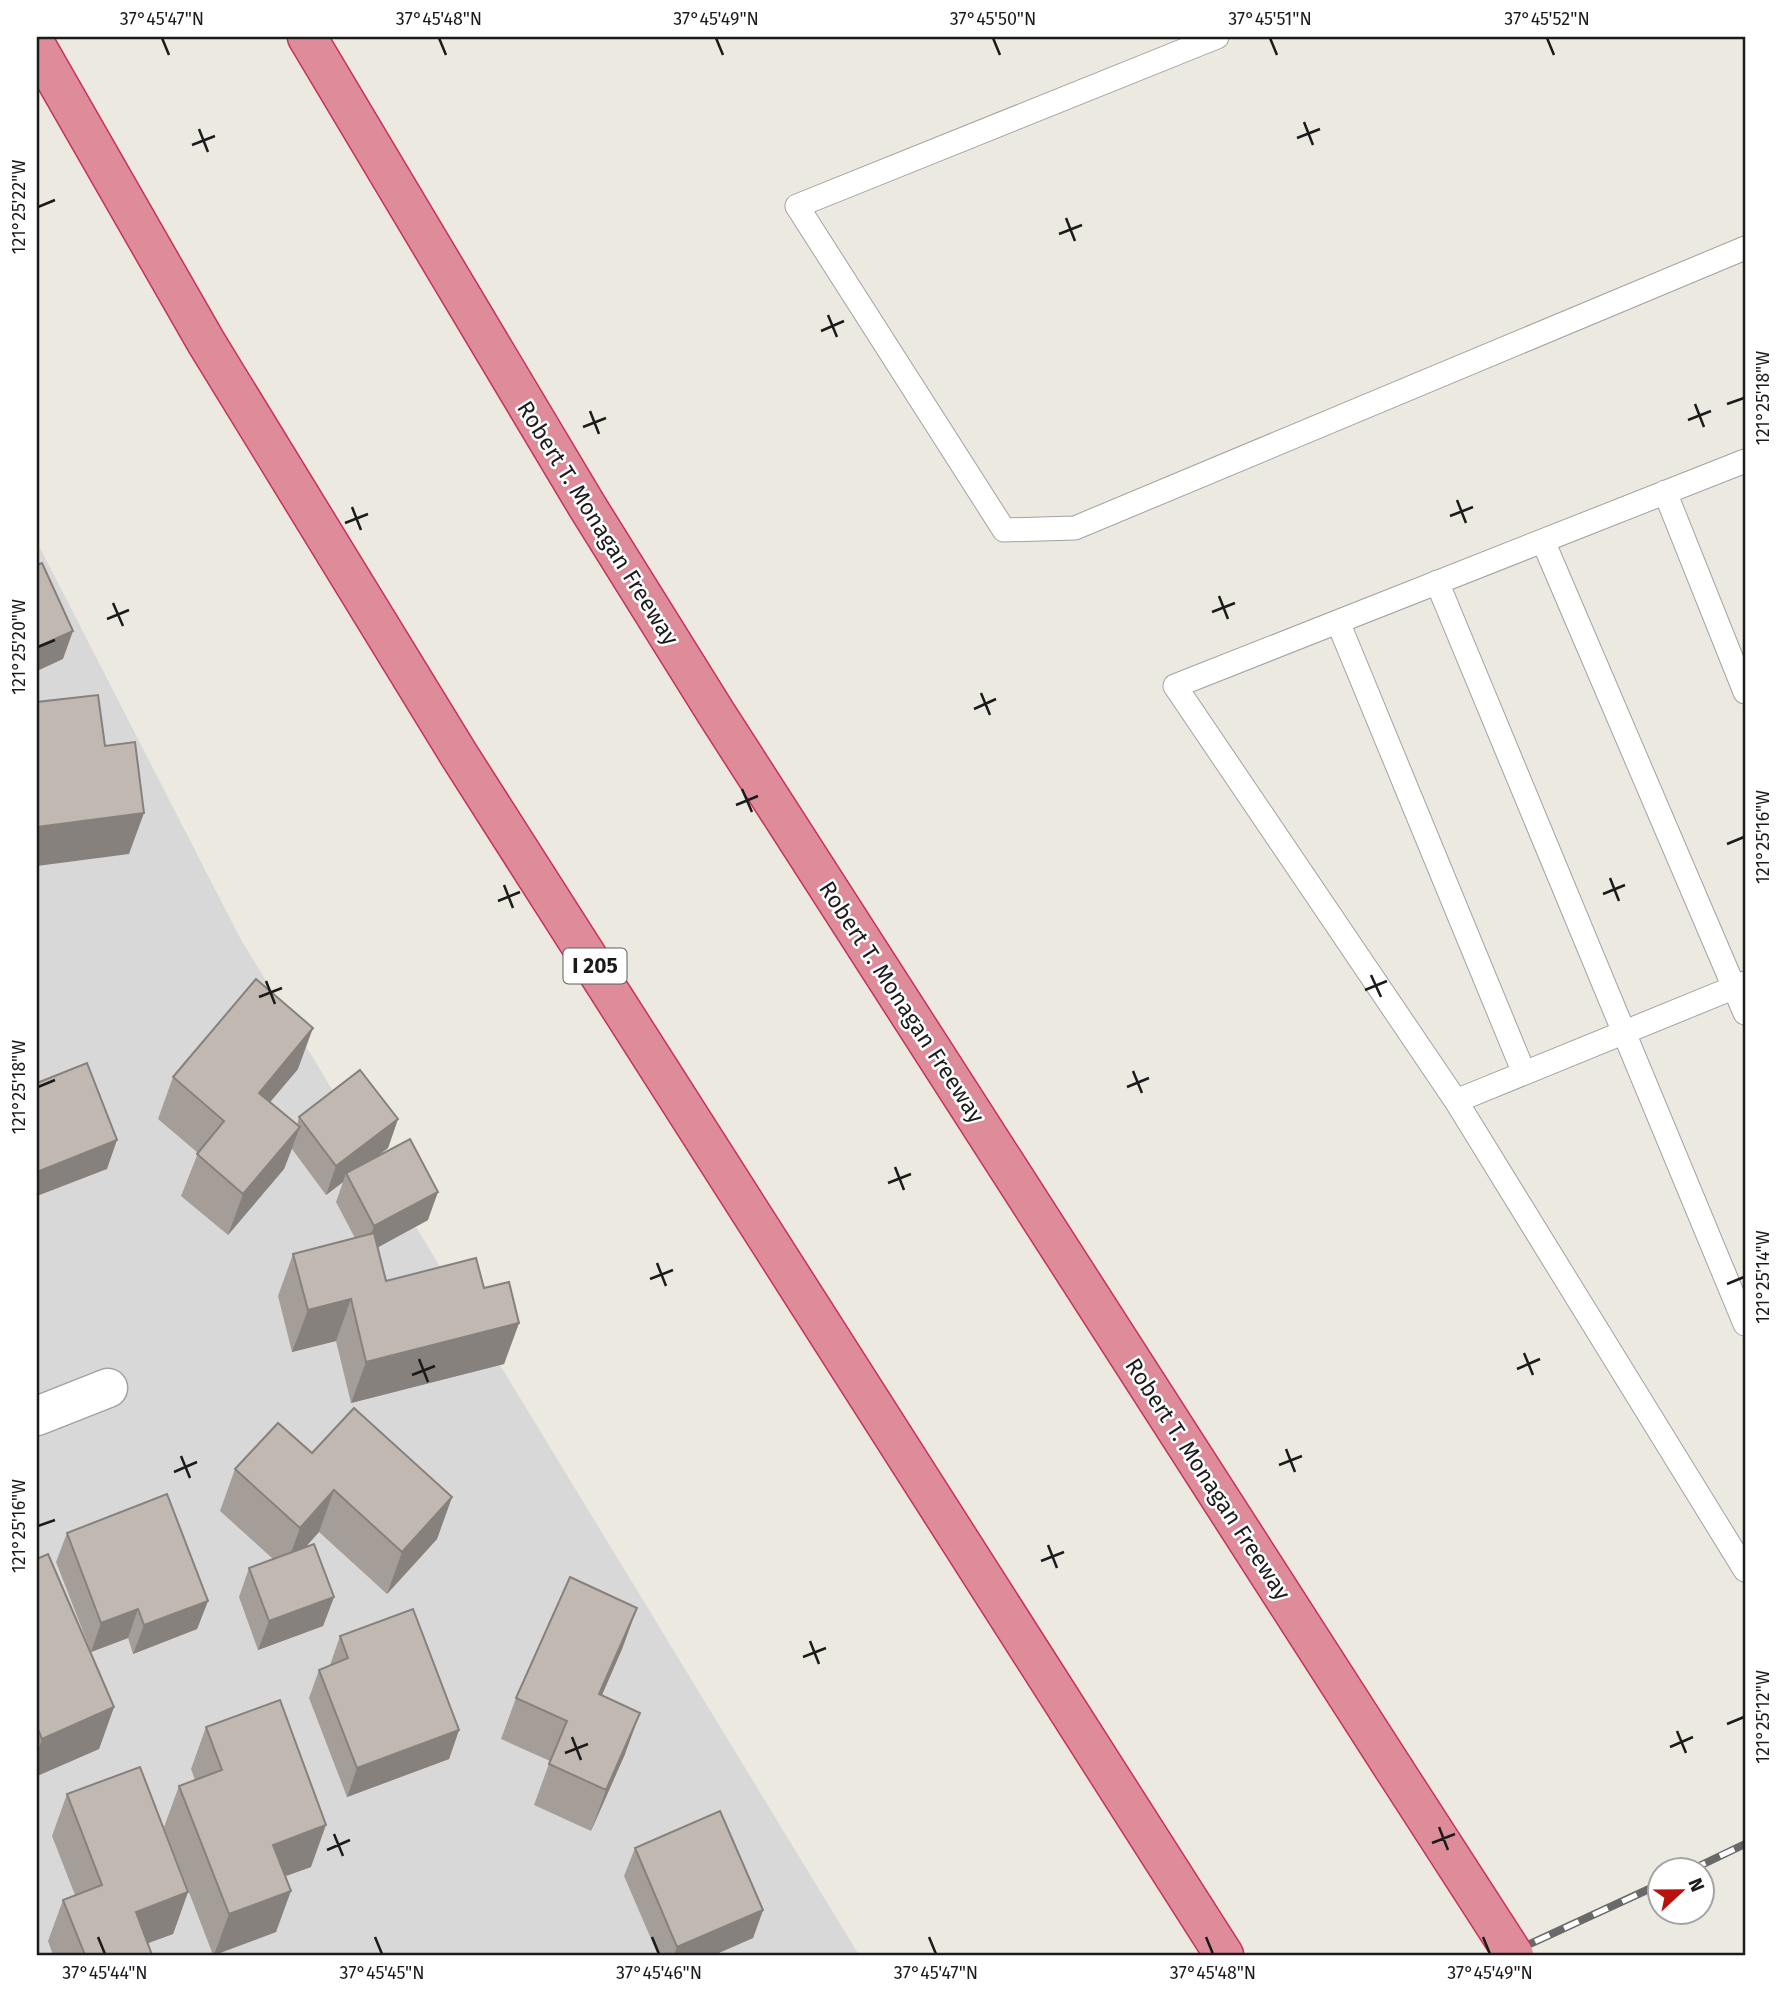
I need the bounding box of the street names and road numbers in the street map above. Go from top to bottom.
street label: Robert T. Monagan Freeway [511,396,685,651]
street label: Robert T. Monagan Freeway [813,876,991,1129]
road number: I 205 [564,948,626,984]
street label: Robert T. Monagan Freeway [1119,1353,1297,1606]

